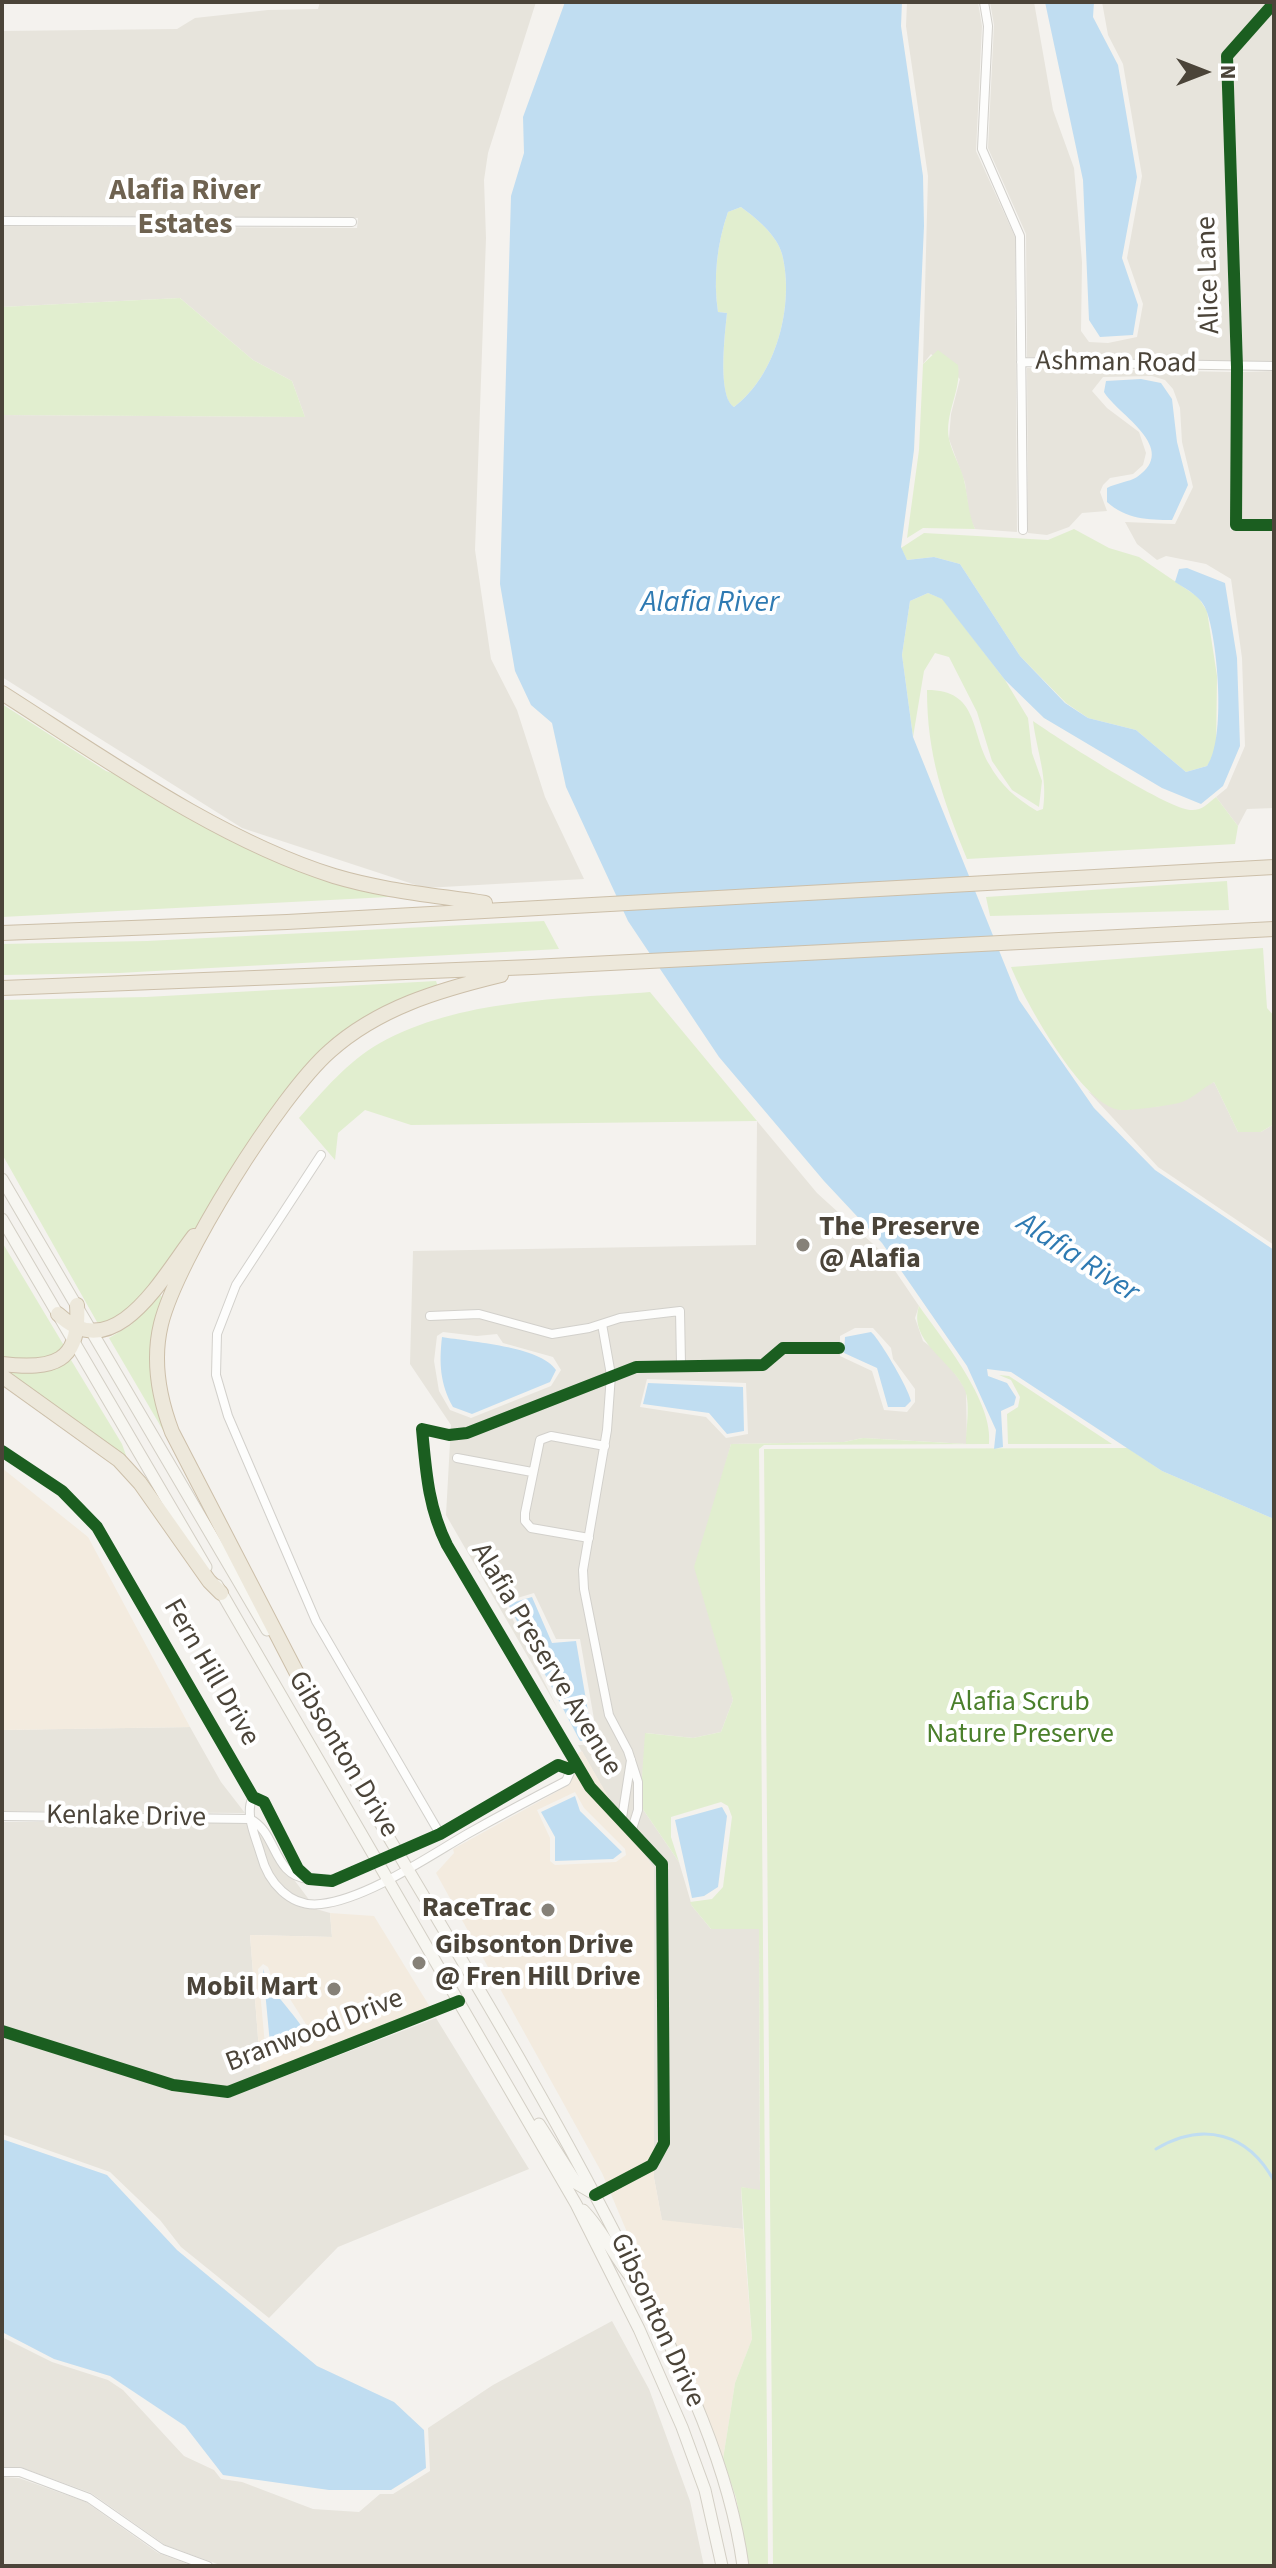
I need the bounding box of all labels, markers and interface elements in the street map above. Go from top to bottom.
north arrow [1164,32,1244,112]
text: N [1212,65,1244,79]
district label: Alafia River Estates [109,174,261,244]
street label: Alice Lane [1191,216,1229,334]
street label: Ashman Road [1035,346,1197,382]
water label: Alafia River [641,586,779,622]
water label: Alafia River [1009,1206,1145,1312]
place label: The Preserve @ Alafia [819,1212,980,1278]
marker: The Preserve @ Alafia [794,1236,812,1254]
street label: Alafia Preserve Avenue [462,1538,628,1782]
street label: Fern Hill Drive [155,1594,265,1752]
street label: Gibsonton Drive [279,1666,405,1844]
park label: Alafia Scrub Nature Preserve [926,1687,1114,1753]
street label: Kenlake Drive [46,1800,206,1836]
place label: RaceTrac [422,1893,532,1927]
marker: RaceTrac [539,1901,557,1919]
place label: Gibsonton Drive @ Fren Hill Drive [435,1930,641,1996]
marker: Gibsonton Drive @ Fren Hill Drive [410,1954,428,1972]
place label: Mobil Mart [186,1972,318,2006]
marker: Mobil Mart [325,1980,343,1998]
street label: Branwood Drive [222,1983,408,2081]
street label: Gibsonton Drive [601,2229,711,2413]

